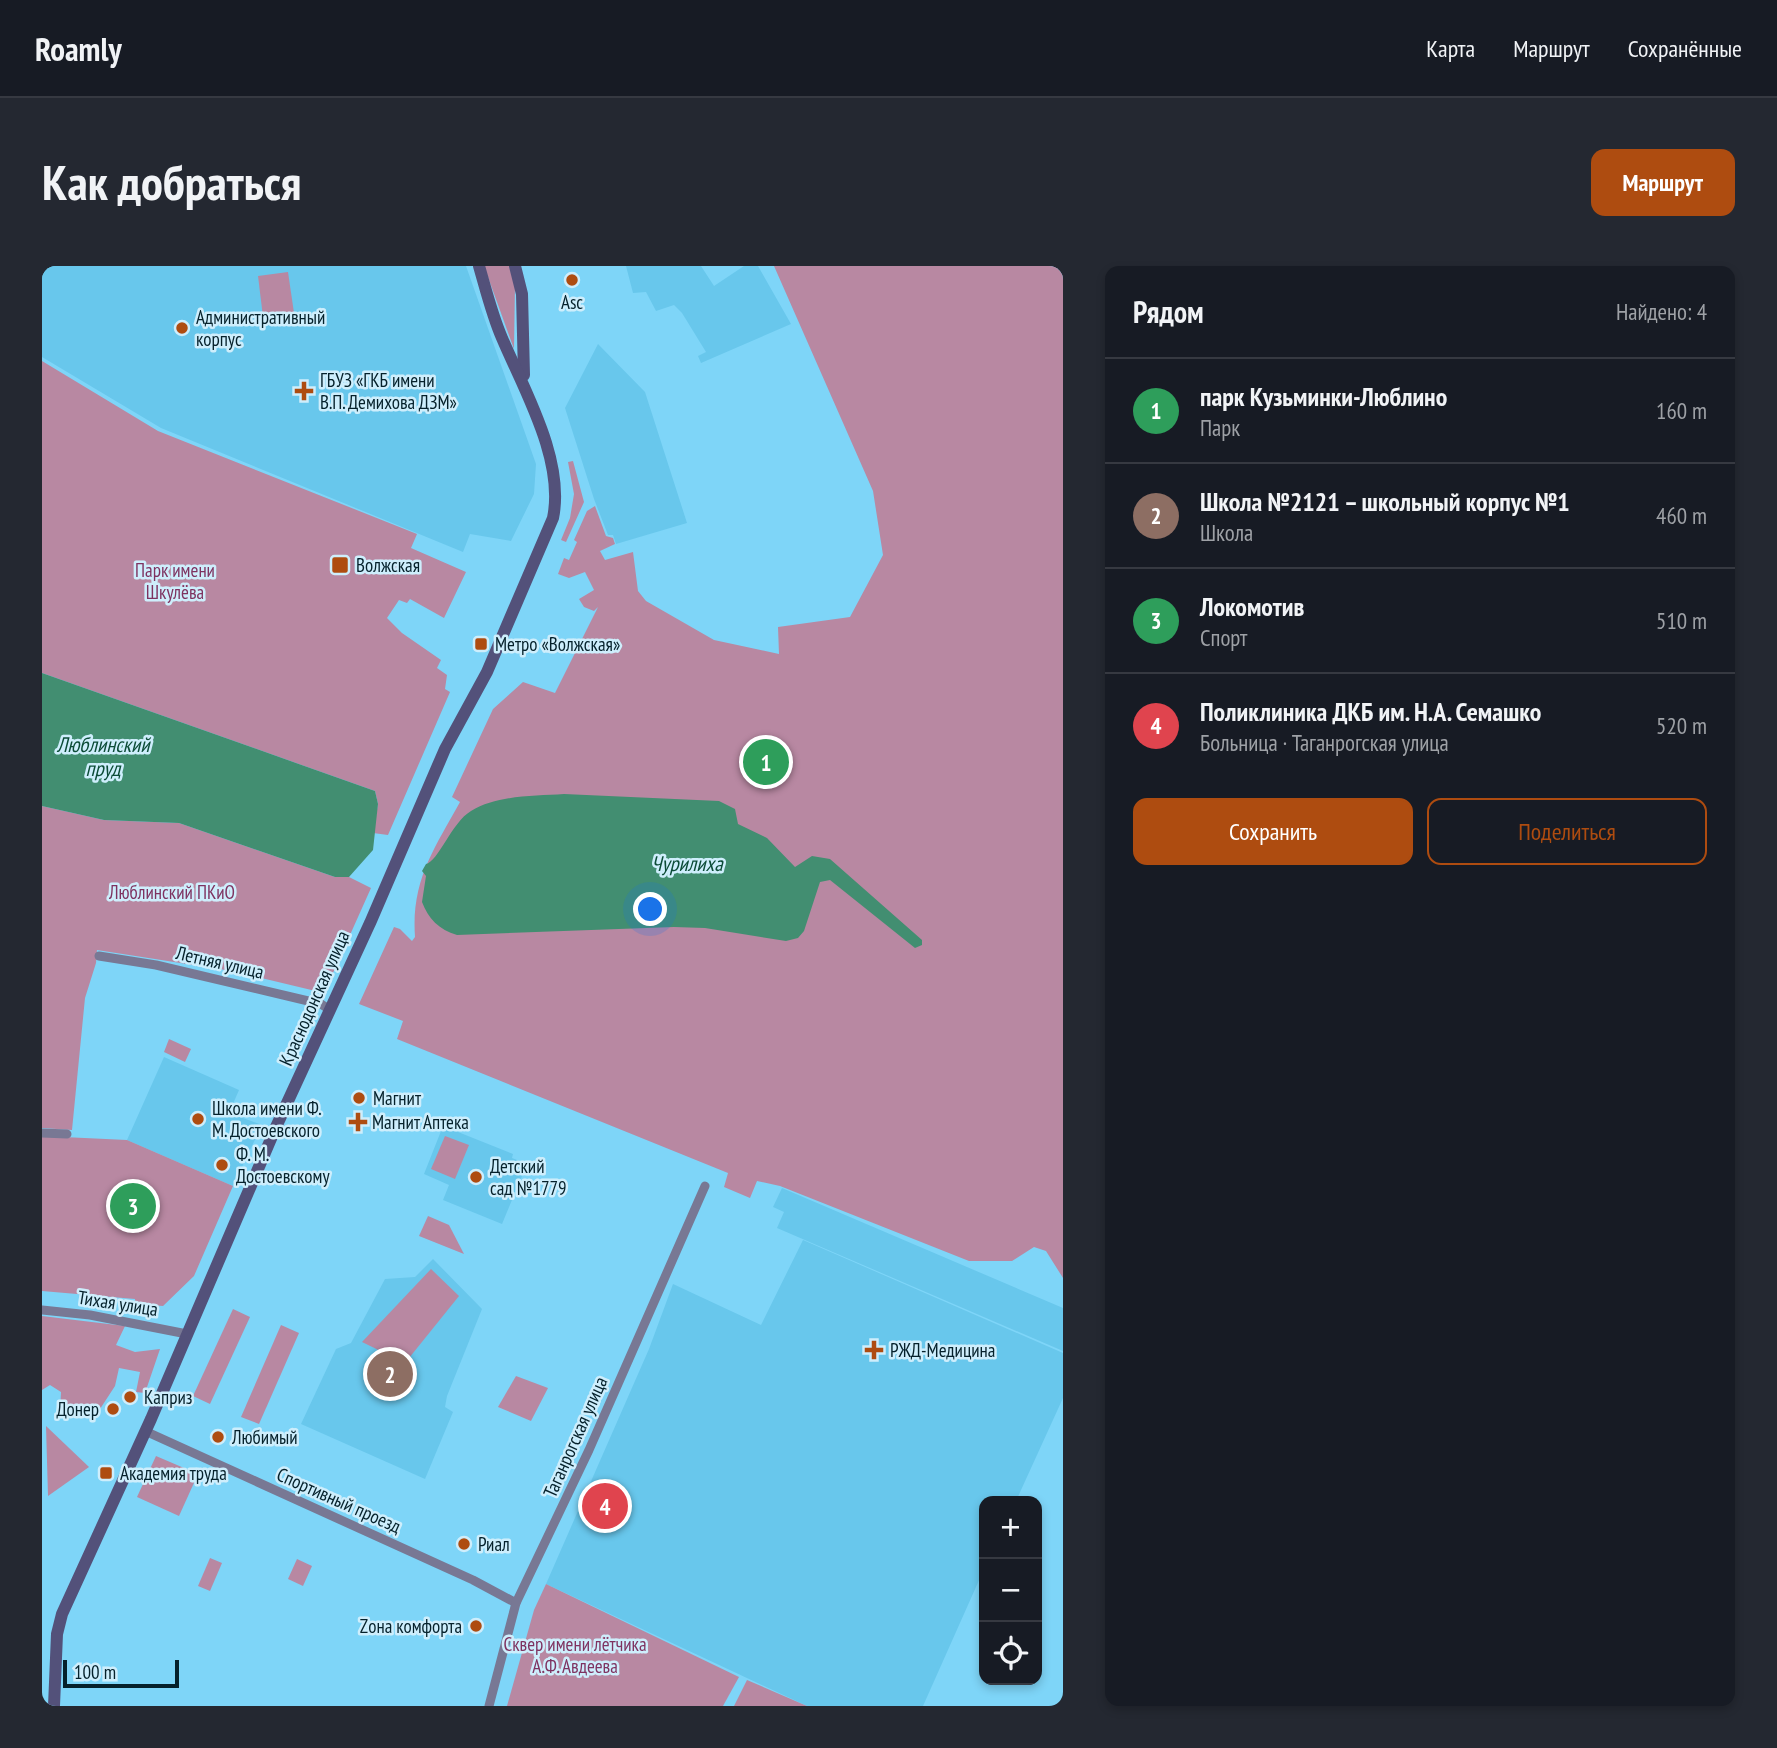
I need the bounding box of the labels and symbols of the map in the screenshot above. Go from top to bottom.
marker: Asc [564,272,580,288]
place label: Asc [561,290,583,314]
place label: Административный корпус [196,305,325,351]
marker: Административный корпус [174,320,190,336]
place label: ГБУЗ «ГКБ имени В.П. Демихова ДЗМ» [320,368,457,414]
marker: ГБУЗ «ГКБ имени В.П. Демихова ДЗМ» [294,381,314,401]
place label: Волжская [356,553,420,577]
marker: Волжская [330,555,350,575]
park label: Парк имени Шкулёва [135,558,215,604]
place label: Метро «Волжская» [495,632,620,656]
marker: Метро «Волжская» [473,636,489,652]
water label: Люблинский пруд [56,731,151,782]
pin: 1 [743,736,789,788]
water label: Чурилиха [651,850,724,877]
park label: Люблинский ПКиО [108,880,235,904]
your location [633,892,667,926]
street label: Краснодонская улица [274,927,354,1069]
street label: Летняя улица [173,940,266,984]
place label: Магнит [373,1086,422,1110]
marker: Магнит [351,1090,367,1106]
place label: Школа имени Ф. М. Достоевского [212,1096,322,1142]
place label: Магнит Аптека [372,1110,469,1134]
marker: Школа имени Ф. М. Достоевского [190,1111,206,1127]
marker: Магнит Аптека [350,1114,366,1130]
place label: Ф. М. Достоевскому [236,1142,330,1188]
place label: Детский сад №1779 [490,1154,567,1200]
marker: Ф. М. Достоевскому [214,1157,230,1173]
marker: Детский сад №1779 [468,1169,484,1185]
pin: 3 [110,1180,156,1232]
street label: Тихая улица [76,1285,160,1321]
place label: РЖД-Медицина [890,1338,995,1362]
marker: РЖД-Медицина [864,1340,884,1360]
pin: 2 [367,1348,413,1400]
street label: Таганрогская улица [538,1373,612,1501]
place label: Каприз [144,1385,192,1409]
marker: Каприз [122,1389,138,1405]
place label: Донер [56,1397,99,1421]
marker: Донер [105,1401,121,1417]
place label: Любимый [231,1425,298,1449]
marker: Любимый [210,1429,226,1445]
place label: Академия труда [120,1461,227,1485]
street label: Спортивный проезд [273,1462,405,1538]
marker: Академия труда [98,1465,114,1481]
pin: 4 [582,1480,628,1532]
place label: Риал [478,1532,510,1556]
marker: Риал [456,1536,472,1552]
place label: Zона комфорта [360,1614,462,1638]
marker: Zона комфорта [468,1618,484,1634]
park label: Сквер имени лётчика А.Ф. Авдеева [503,1632,647,1678]
scale bar [63,1657,178,1689]

